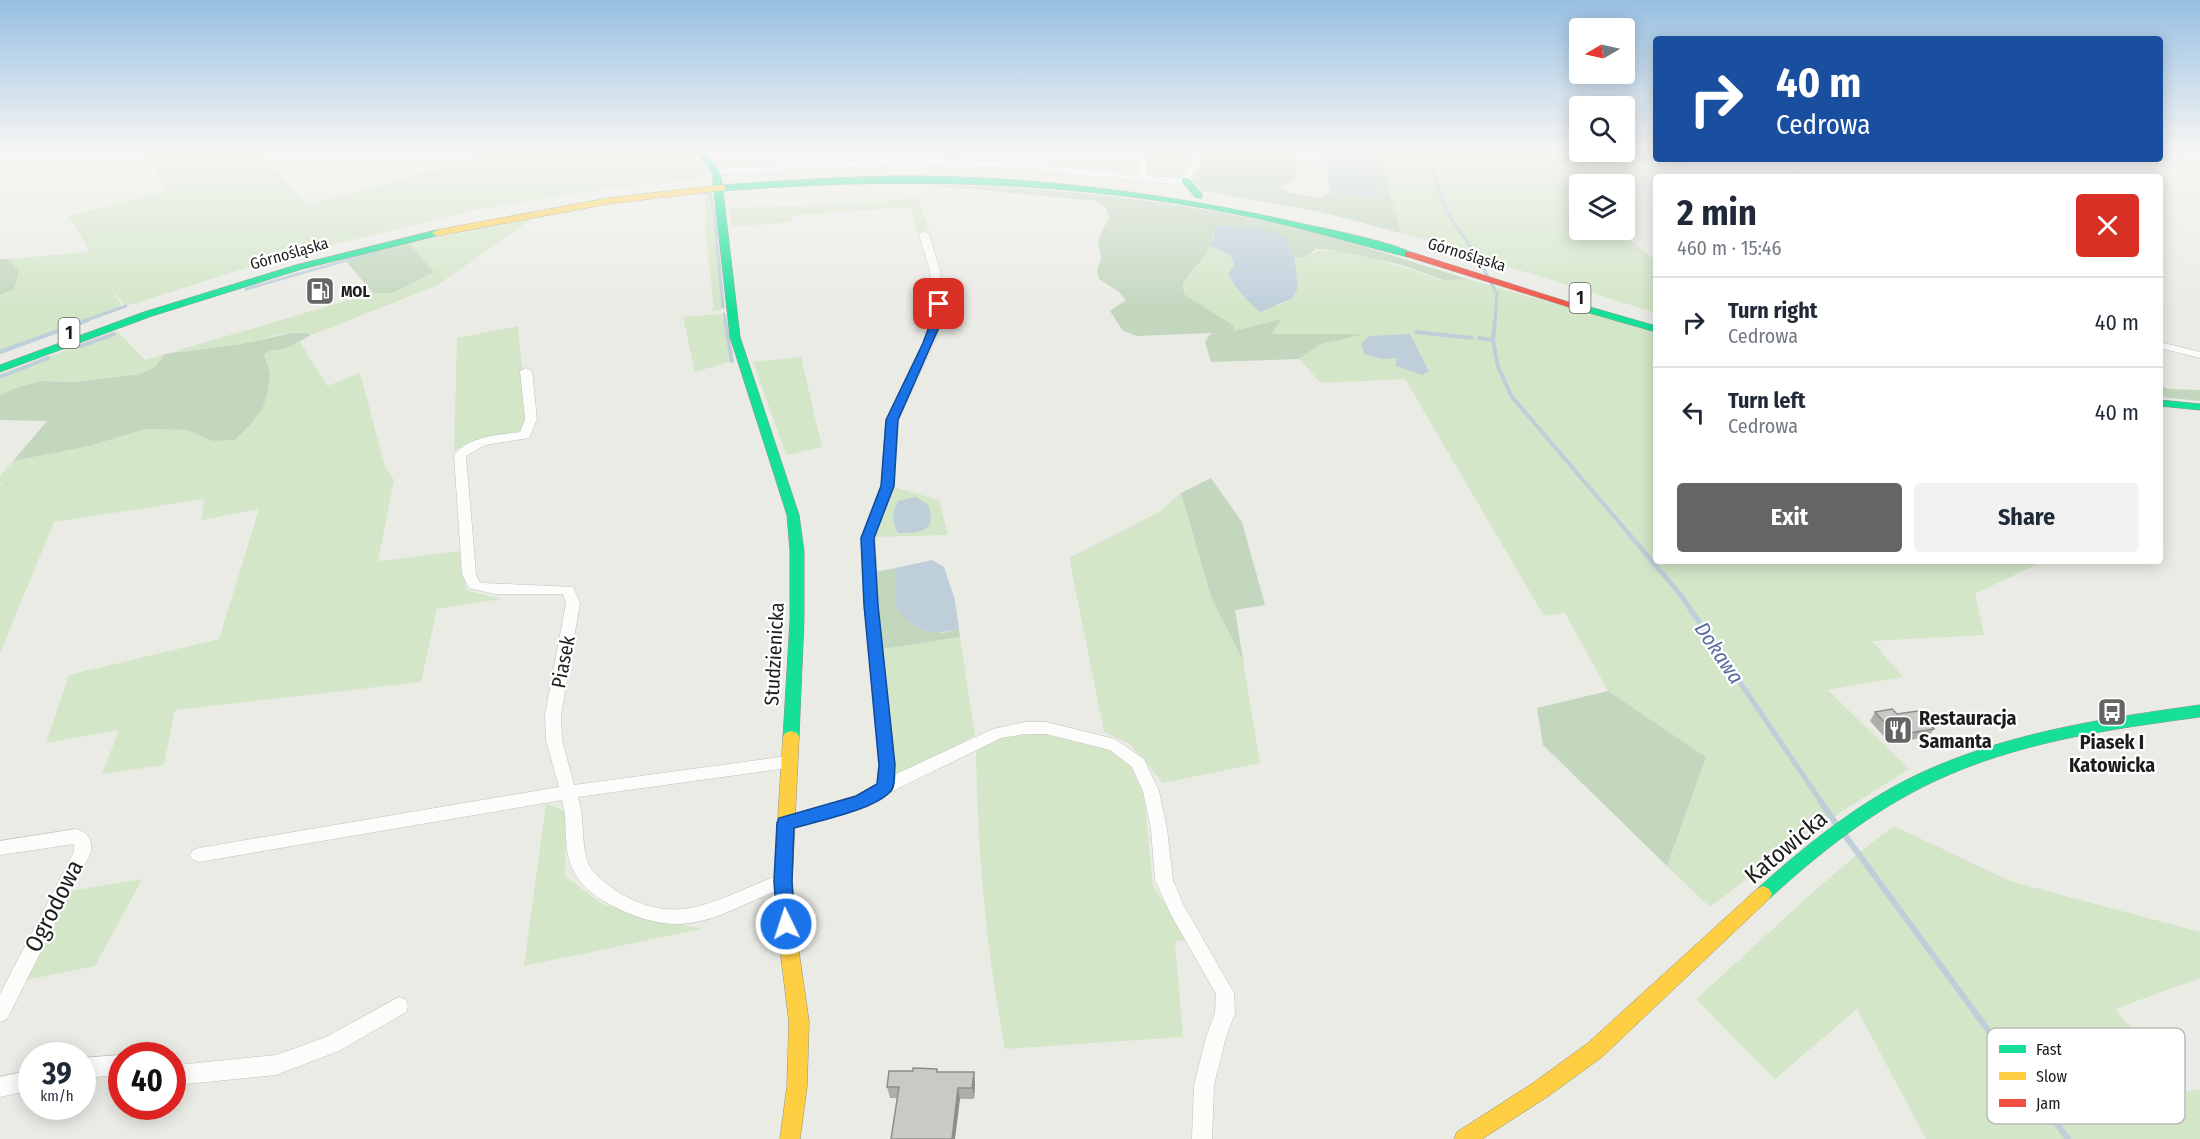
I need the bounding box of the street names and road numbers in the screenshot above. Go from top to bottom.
street label: Górnośląska [248,233,331,275]
street label: Górnośląska [1425,234,1508,276]
road number: 1 [1570,283,1590,313]
road number: 1 [58,318,80,348]
street label: Studzienicka [759,602,789,706]
street label: Piasek [546,633,580,690]
street label: Katowicka [1739,804,1833,890]
street label: Ogrodowa [19,855,89,957]

